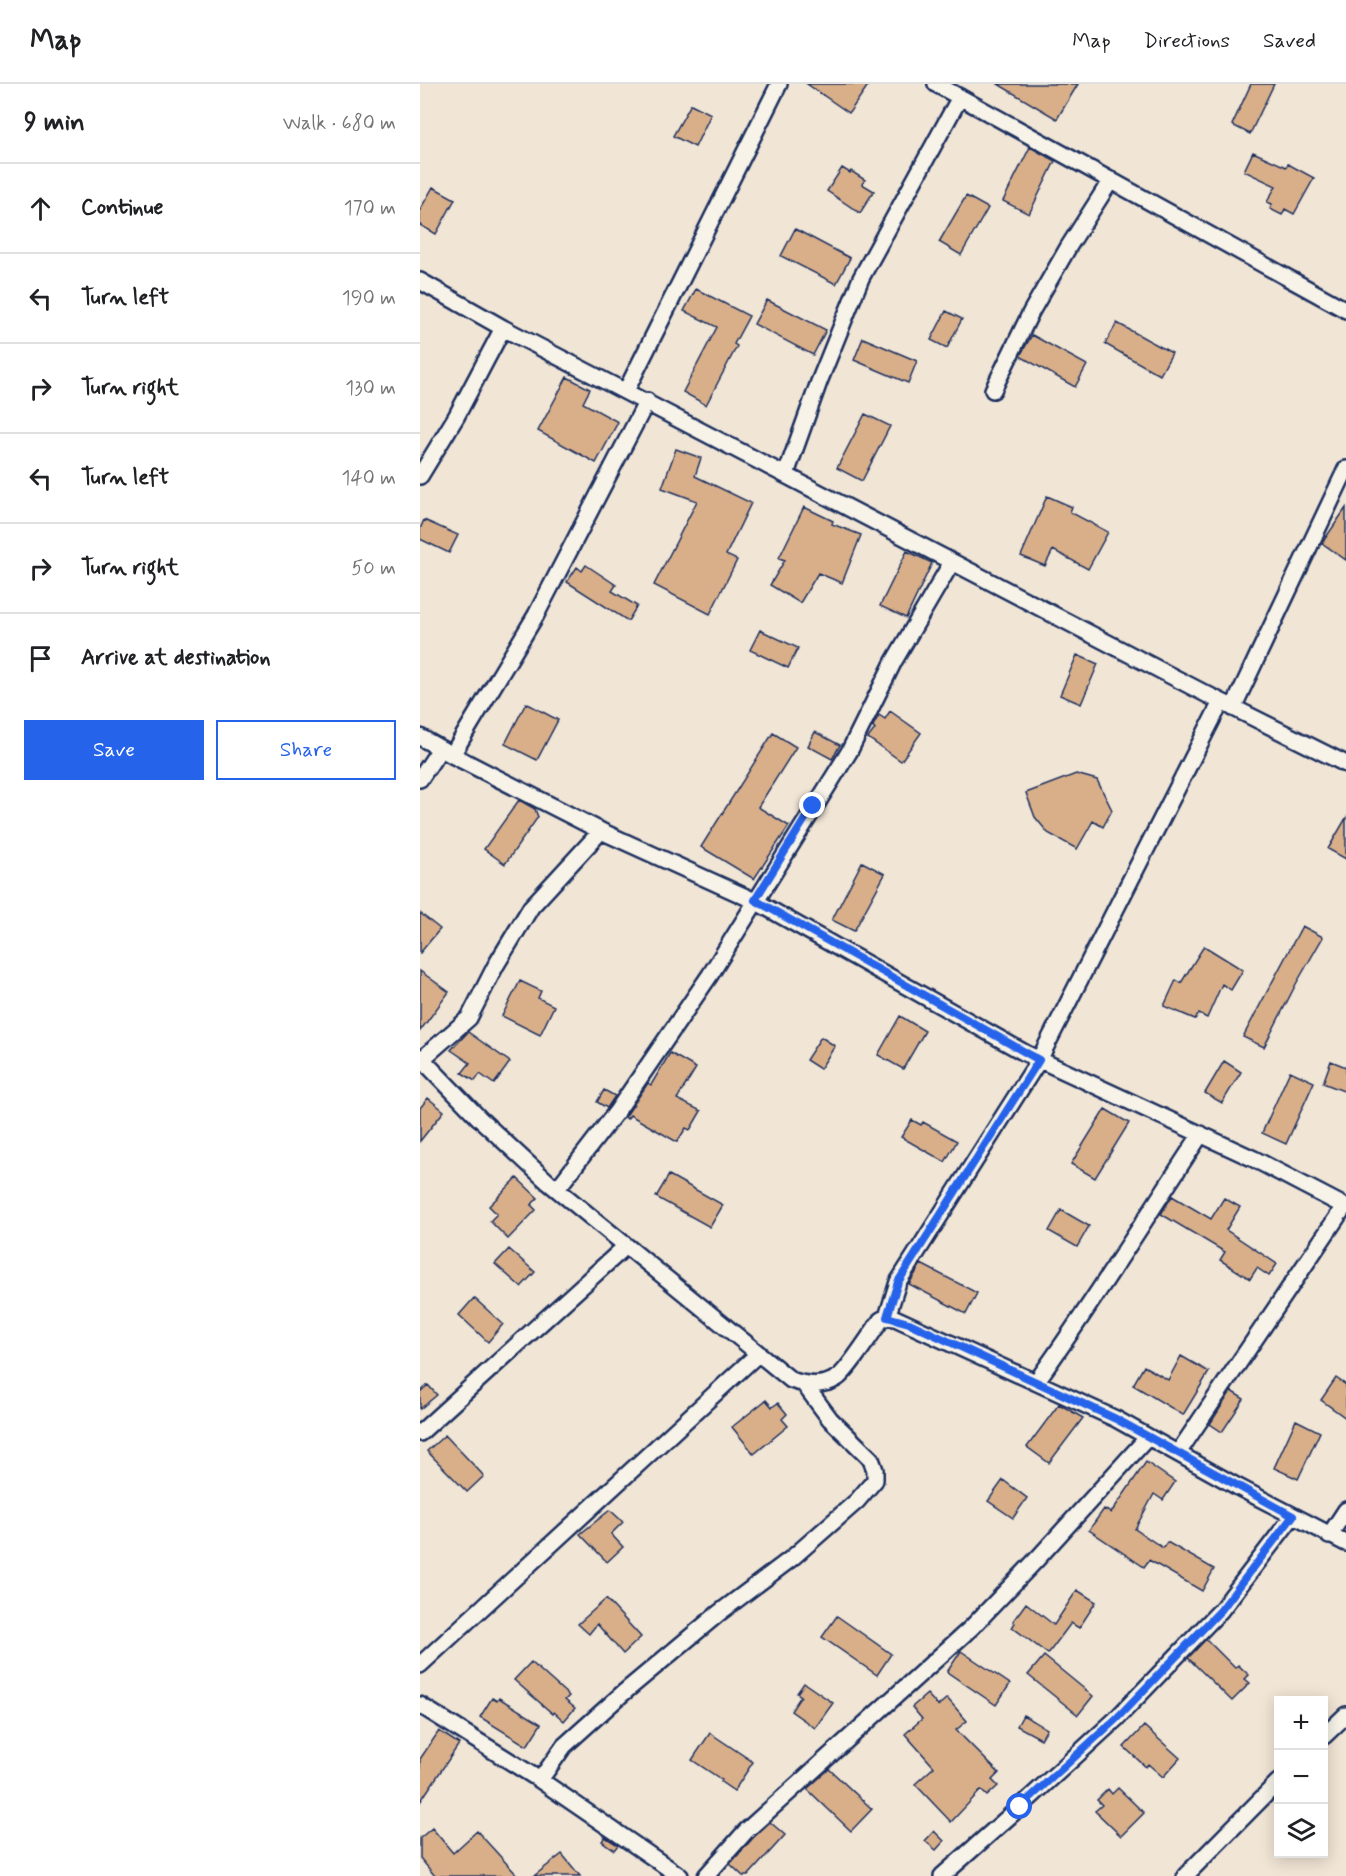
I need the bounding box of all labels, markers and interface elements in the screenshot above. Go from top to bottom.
text: Map [30,23,81,60]
text: Map [1072,27,1111,55]
text: Directions [1144,27,1230,55]
text: Saved [1263,27,1316,55]
text: 9 min [24,106,85,140]
text: Walk · 680 m [283,110,396,137]
icon: ahead [24,192,57,225]
text: Continue [81,194,163,222]
text: 170 m [344,195,396,222]
icon: left [24,282,57,315]
text: Turn left [81,284,169,312]
text: 190 m [342,285,396,312]
icon: right [24,372,57,405]
text: Turn right [81,374,179,402]
text: 130 m [345,375,396,402]
icon: left [24,462,57,495]
text: Turn left [81,464,169,492]
text: 140 m [342,465,396,492]
icon: right [24,552,57,585]
text: Turn right [81,554,179,582]
text: 50 m [351,555,396,582]
icon: arrive [24,642,57,675]
text: Arrive at destination [81,644,271,672]
button: Save [24,720,204,780]
button: Share [216,720,396,780]
route end [799,792,825,818]
map controls [1274,1696,1328,1858]
button: + [1274,1696,1328,1750]
button: − [1274,1750,1328,1804]
route start [1006,1793,1032,1819]
button: layers [1274,1804,1328,1858]

